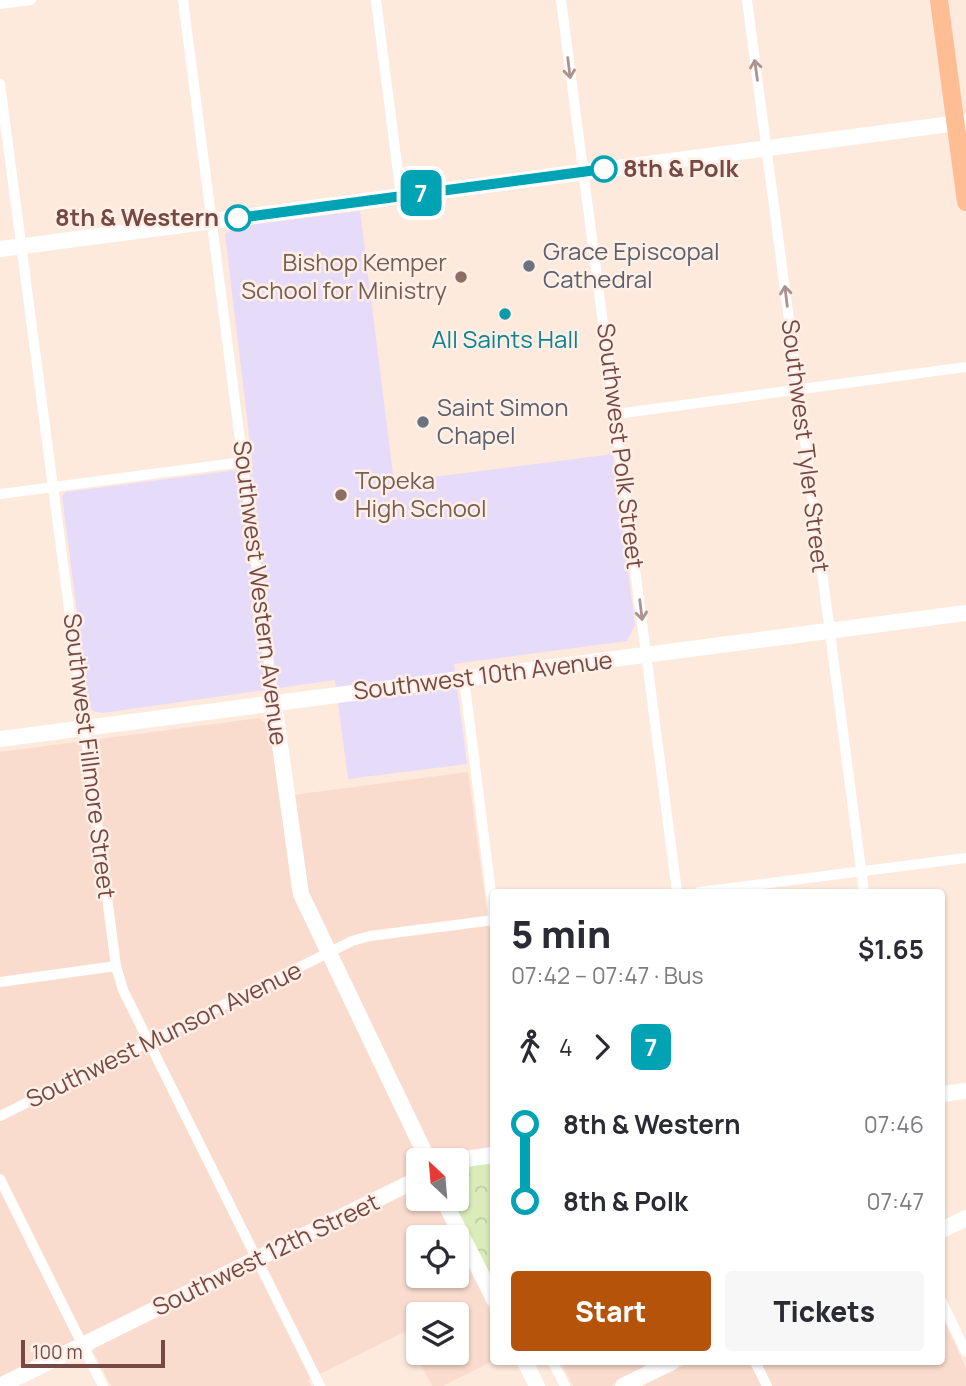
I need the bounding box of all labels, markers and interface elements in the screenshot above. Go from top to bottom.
one-way arrow [563,56,576,79]
one-way arrow [750,59,763,82]
place label: 8th & Polk [623,151,739,184]
marker: 8th & Polk [591,156,617,182]
line badge: 7 [398,170,444,216]
text: 7 [415,176,427,209]
place label: 8th & Western [55,200,219,233]
marker: 8th & Western [225,205,251,231]
place label: Grace Episcopal Cathedral [543,234,720,295]
place label: Bishop Kemper School for Ministry [241,245,447,306]
marker: Grace Episcopal Cathedral [521,258,537,274]
marker: Bishop Kemper School for Ministry [453,269,469,285]
one-way arrow [779,285,792,307]
marker: All Saints Hall [497,306,513,322]
street label: Southwest Tyler Street [775,317,838,574]
street label: Southwest Polk Street [590,321,653,571]
place label: All Saints Hall [431,322,579,355]
place label: Saint Simon Chapel [437,390,569,451]
marker: Saint Simon Chapel [415,414,431,430]
street label: Southwest Western Avenue [226,439,297,747]
place label: Topeka High School [355,463,487,524]
marker: Topeka High School [333,487,349,503]
one-way arrow [634,598,647,621]
street label: Southwest Fillmore Street [57,611,124,900]
street label: Southwest 10th Avenue [351,642,614,707]
text: 5 min [511,907,611,959]
text: $1.65 [858,931,924,967]
street label: Southwest Munson Avenue [20,952,307,1115]
text: 07:42 – 07:47 · Bus [511,959,704,991]
icon: walk [511,1028,549,1066]
icon: forward [583,1028,621,1066]
text: 7 [645,1030,657,1063]
text: 4 [559,1031,573,1063]
text: 8th & Western [563,1106,741,1142]
text: 07:46 [864,1108,924,1140]
north arrow [406,1148,469,1211]
map controls [406,1148,469,1365]
text: 8th & Polk [563,1183,688,1219]
street label: Southwest 12th Street [147,1184,384,1323]
text: 07:47 [866,1185,924,1217]
button: locate [406,1225,469,1288]
button: Start [511,1271,711,1351]
button: Tickets [725,1271,924,1351]
button: layers [406,1302,469,1365]
scale bar [21,1337,164,1369]
text: 100 m [32,1339,83,1365]

